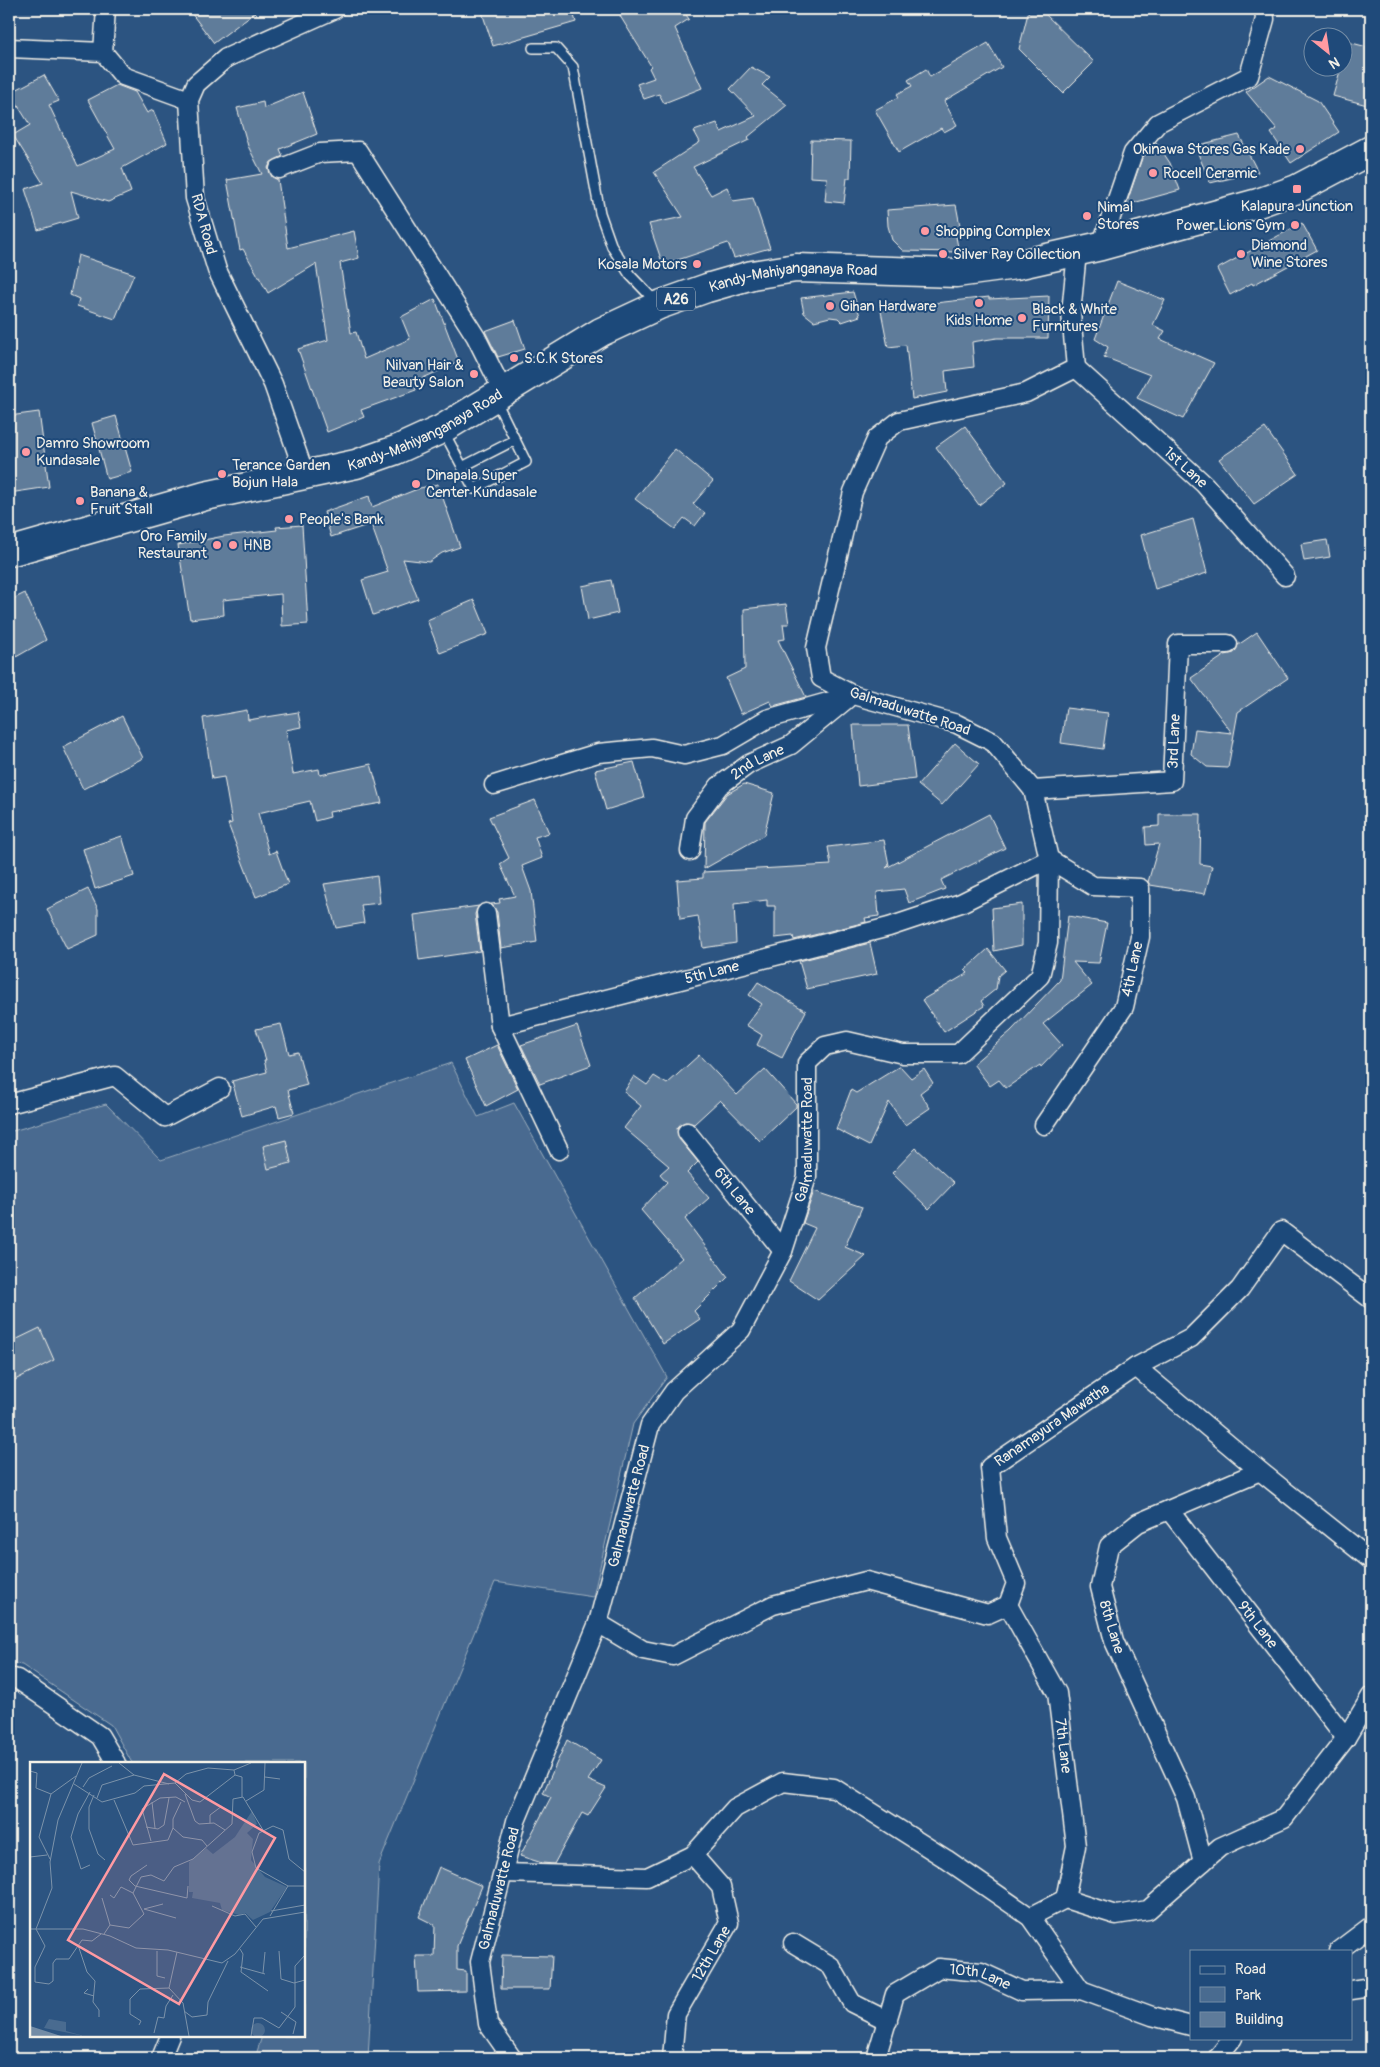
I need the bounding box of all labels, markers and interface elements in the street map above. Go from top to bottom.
north arrow [1302,28,1352,78]
text: N [1326,53,1343,73]
place label: Okinawa Stores Gas Kade [1133,140,1291,159]
marker: Okinawa Stores Gas Kade [1294,143,1306,155]
place label: Rocell Ceramic [1163,164,1258,183]
marker: Rocell Ceramic [1147,167,1159,179]
marker: Kalapura Junction [1291,183,1303,195]
street label: RDA Road [186,192,221,257]
place label: Kalapura Junction [1241,197,1353,216]
place label: Nimal Stores [1097,198,1139,234]
marker: Nimal Stores [1081,210,1093,222]
place label: Power Lions Gym [1176,216,1285,235]
marker: Power Lions Gym [1289,219,1301,231]
place label: Shopping Complex [935,222,1051,241]
marker: Shopping Complex [919,225,931,237]
place label: Diamond Wine Stores [1251,236,1328,272]
place label: Silver Ray Collection [953,245,1081,264]
marker: Silver Ray Collection [937,248,949,260]
marker: Diamond Wine Stores [1235,248,1247,260]
place label: Kosala Motors [597,255,687,274]
marker: Kosala Motors [691,258,703,270]
street label: Kandy-Mahiyanganaya Road [707,259,878,297]
road number: A26 [657,288,695,310]
place label: Gihan Hardware [840,297,937,316]
marker: Kids Home [973,297,985,309]
marker: Gihan Hardware [824,300,836,312]
place label: Black & White Furnitures [1032,300,1118,336]
place label: Kids Home [946,311,1013,330]
marker: Black & White Furnitures [1016,312,1028,324]
place label: S.C.K Stores [524,349,603,368]
marker: S.C.K Stores [508,352,520,364]
place label: Nilvan Hair & Beauty Salon [383,356,464,392]
marker: Nilvan Hair & Beauty Salon [468,368,480,380]
street label: Kandy-Mahiyanganaya Road [346,385,506,476]
place label: Damro Showroom Kundasale [36,434,150,470]
street label: 1st Lane [1159,443,1212,493]
marker: Damro Showroom Kundasale [20,446,32,458]
place label: Terance Garden Bojun Hala [232,456,331,492]
place label: Dinapala Super Center Kundasale [426,466,537,502]
marker: Terance Garden Bojun Hala [216,468,228,480]
marker: Dinapala Super Center Kundasale [410,478,422,490]
place label: Banana & Fruit Stall [90,483,153,519]
marker: Banana & Fruit Stall [74,495,86,507]
place label: People's Bank [299,510,384,529]
marker: People's Bank [283,513,295,525]
place label: Oro Family Restaurant [138,527,208,563]
place label: HNB [243,536,271,555]
marker: Oro Family Restaurant [211,539,223,551]
marker: HNB [227,539,239,551]
street label: Galmaduwatte Road [847,683,973,740]
street label: 3rd Lane [1164,713,1185,769]
street label: 2nd Lane [727,740,788,784]
street label: 4th Lane [1117,939,1148,998]
street label: 5th Lane [683,956,742,989]
street label: Galmaduwatte Road [790,1077,817,1205]
street label: 6th Lane [709,1164,760,1220]
street label: Ranamayura Mawatha [991,1379,1113,1471]
street label: Galmaduwatte Road [604,1443,654,1570]
street label: 9th Lane [1233,1597,1282,1653]
street label: 8th Lane [1094,1598,1129,1657]
street label: 7th Lane [1050,1717,1076,1775]
inset map [30,1762,305,2037]
street label: Galmaduwatte Road [474,1825,524,1952]
street label: 12th Lane [688,1922,736,1985]
legend [1190,1950,1352,2040]
street label: 10th Lane [948,1960,1014,1995]
text: Road [1235,1960,1266,1979]
text: Park [1235,1986,1262,2005]
text: Building [1235,2010,1283,2029]

